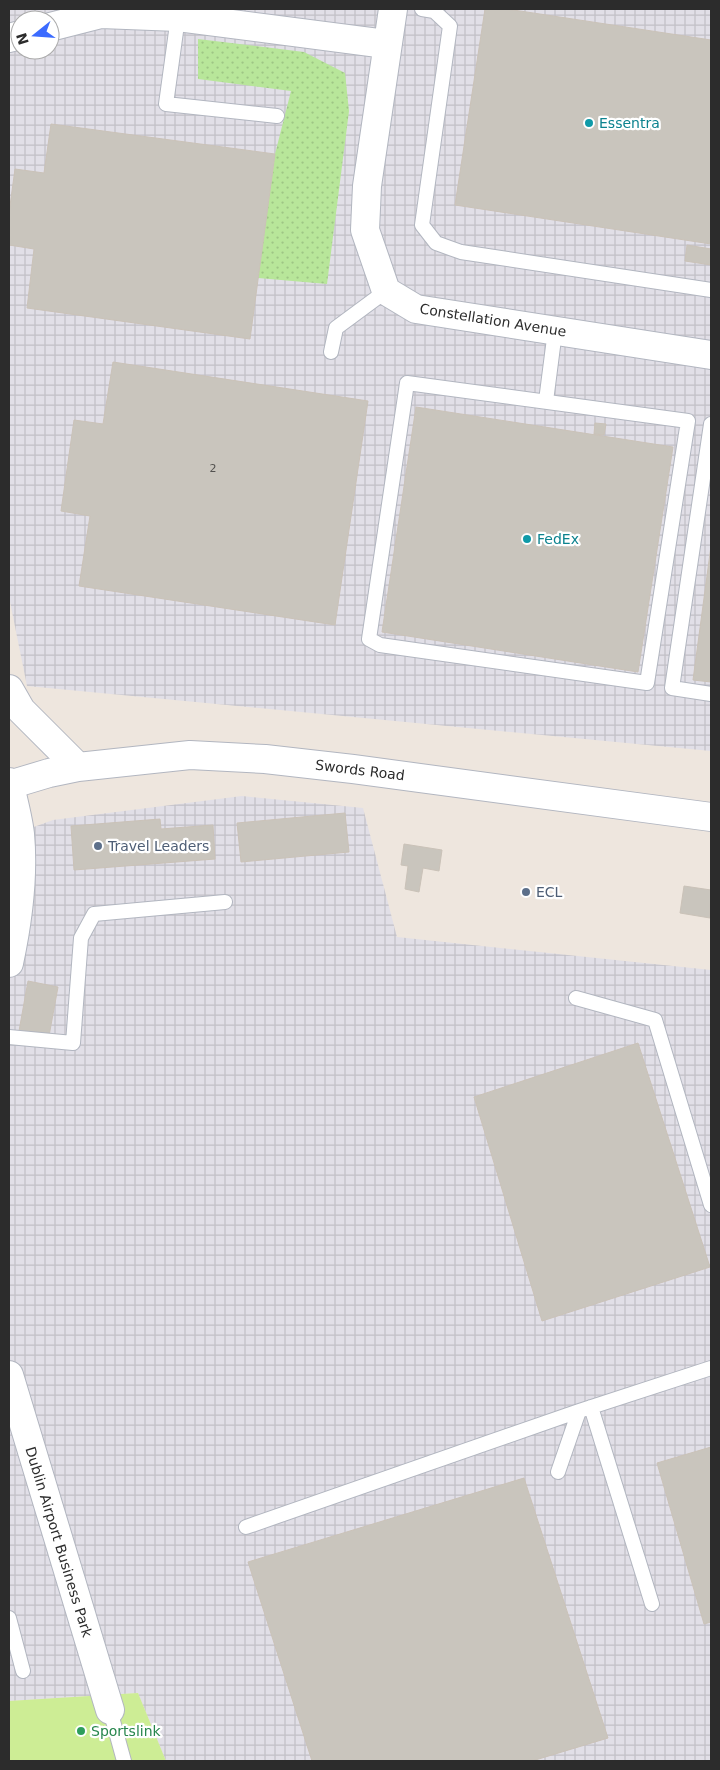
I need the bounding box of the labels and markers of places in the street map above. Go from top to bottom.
place label: Essentra [599,115,660,131]
marker: Essentra [583,117,595,129]
place label: FedEx [537,531,579,547]
marker: FedEx [521,533,533,545]
place label: Travel Leaders [107,838,209,854]
marker: Travel Leaders [92,840,104,852]
place label: ECL [536,884,563,900]
marker: ECL [520,886,532,898]
place label: Sportslink [91,1723,162,1739]
marker: Sportslink [75,1725,87,1737]

